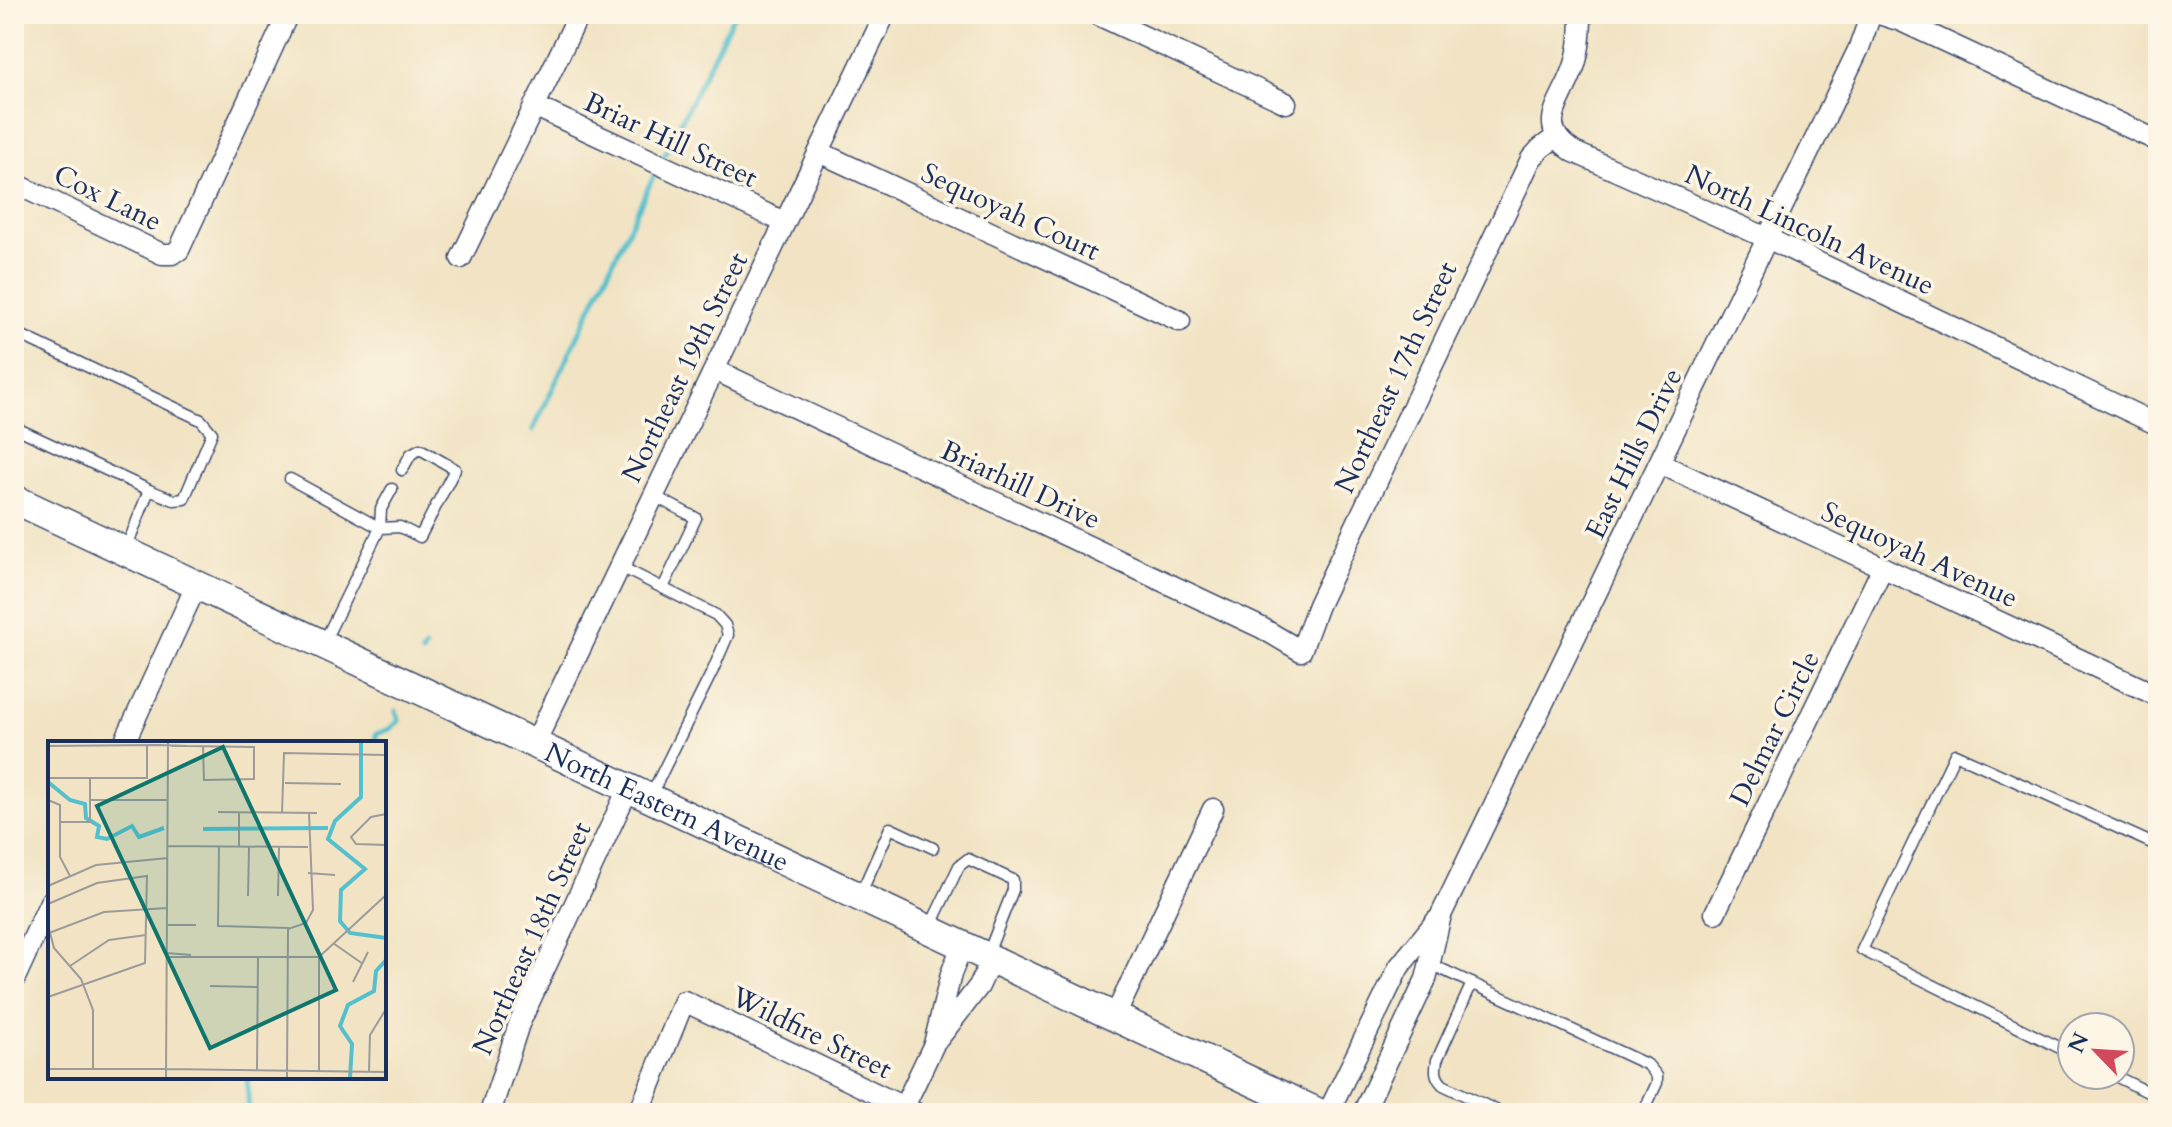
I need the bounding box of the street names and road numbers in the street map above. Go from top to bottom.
street label: Briar Hill Street [578,83,764,197]
street label: Sequoyah Court [915,154,1106,270]
street label: Cox Lane [47,155,168,240]
street label: North Lincoln Avenue [1679,155,1940,304]
street label: Northeast 19th Street [613,246,757,489]
street label: Northeast 17th Street [1325,255,1466,500]
street label: East Hills Drive [1576,362,1692,545]
street label: Briarhill Drive [935,431,1107,539]
street label: Sequoyah Avenue [1815,493,2024,617]
street label: Delmar Circle [1721,645,1829,812]
street label: North Eastern Avenue [539,733,795,881]
street label: Northeast 18th Street [463,816,601,1061]
street label: Wildfire Street [724,977,898,1088]

